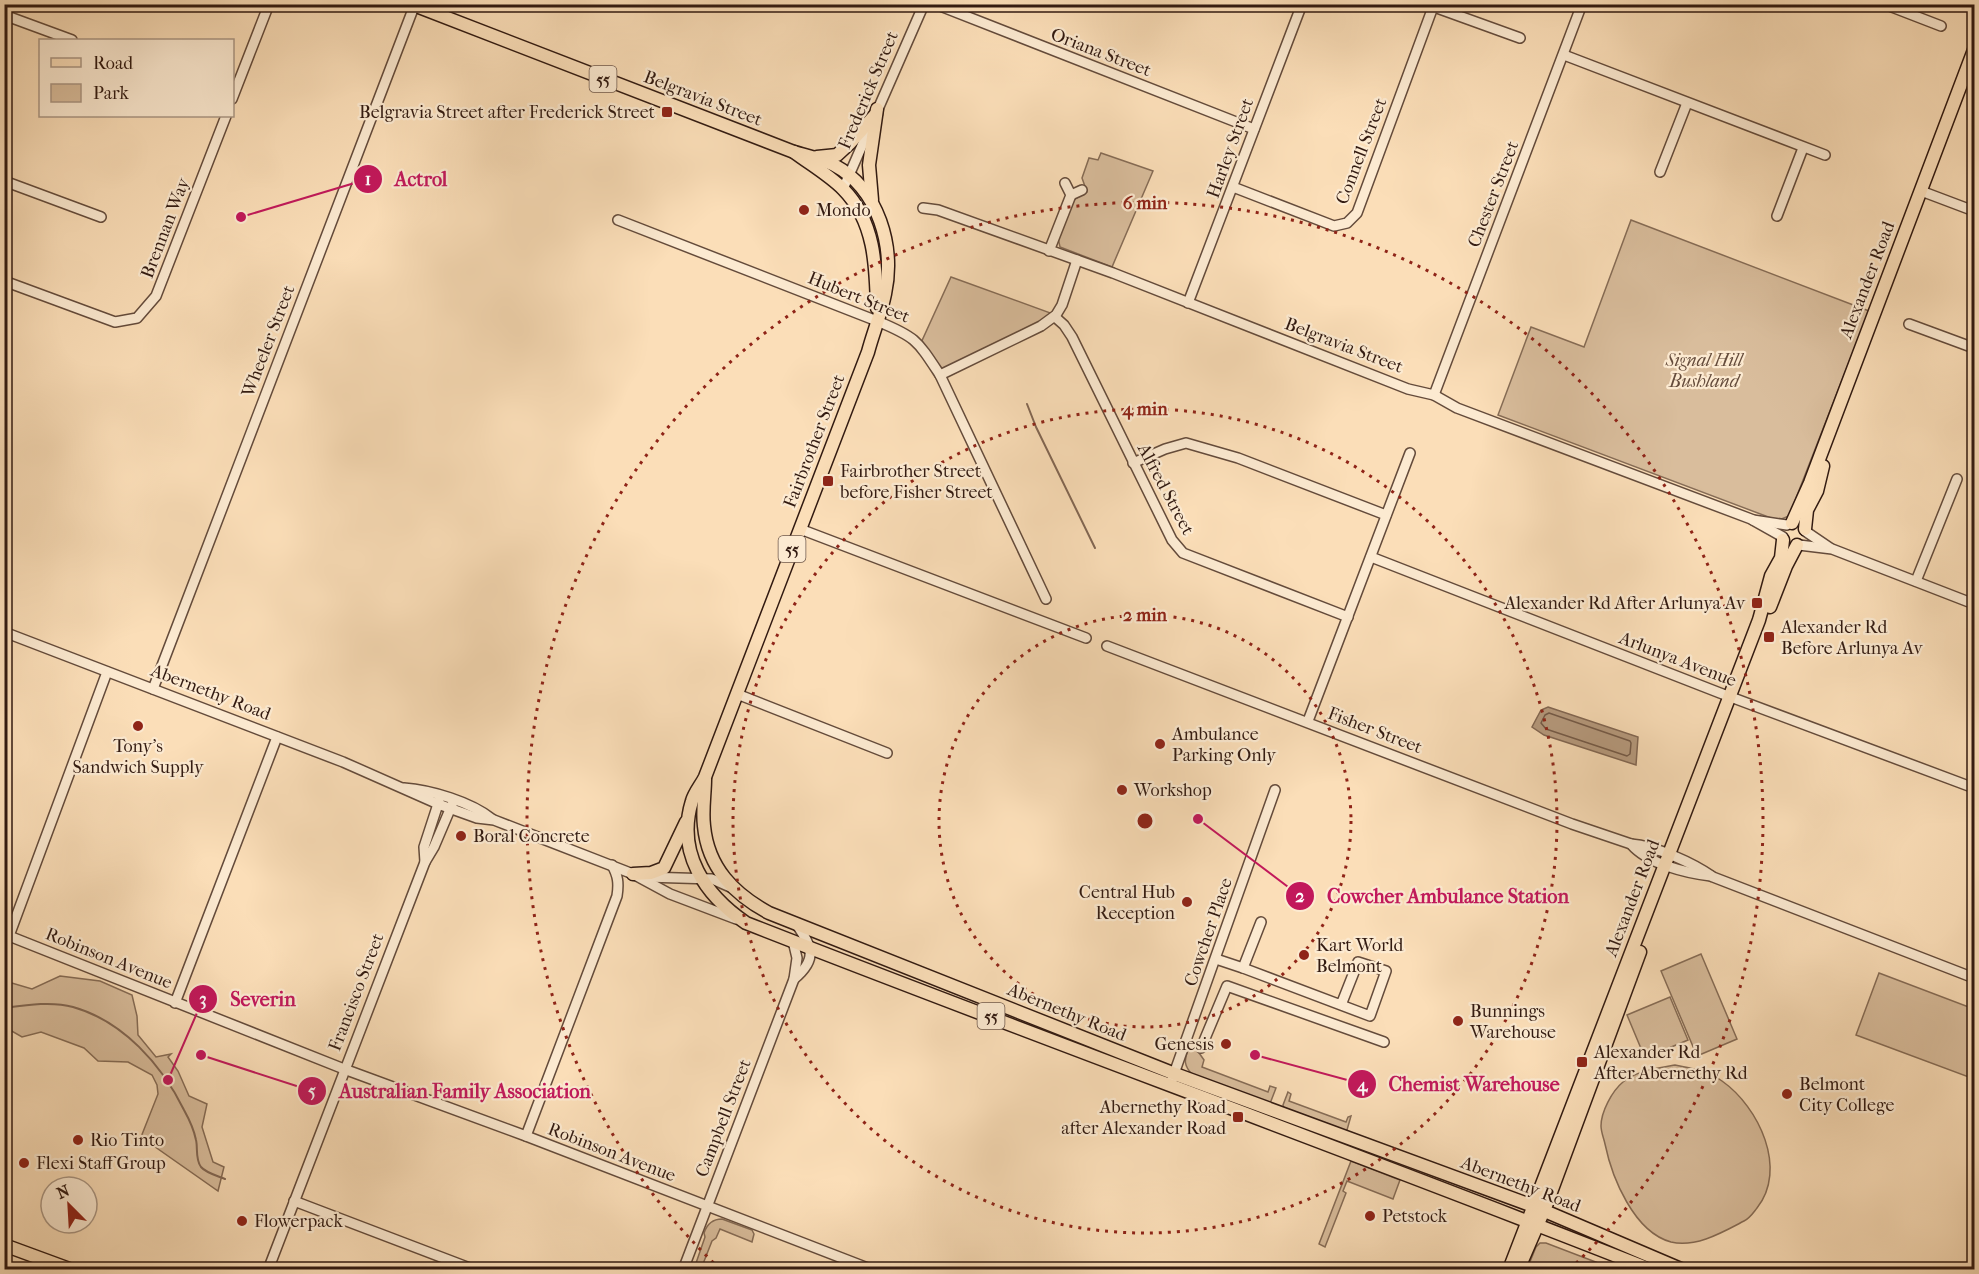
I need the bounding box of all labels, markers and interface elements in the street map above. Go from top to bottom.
street label: Oriana Street [1048,24,1154,81]
street label: Frederick Street [834,27,903,152]
legend [39,39,234,117]
text: Road [93,53,133,74]
road number: 55 [590,66,616,92]
street label: Belgravia Street [641,66,765,131]
text: Park [93,83,130,104]
street label: Harley Street [1203,95,1258,201]
street label: Connell Street [1332,95,1392,207]
place label: Belgravia Street after Frederick Street [359,102,656,123]
marker: Belgravia Street after Frederick Street [660,105,674,119]
street label: Chester Street [1464,138,1524,250]
callout: Actrol [353,160,459,198]
text: Actrol [393,168,448,191]
text: 1 [365,169,371,190]
street label: Brennan Way [137,174,195,281]
text: 6 min [1123,193,1168,214]
place label: Mondo [816,200,871,221]
marker: Mondo [797,203,811,217]
street label: Alexander Road [1835,219,1899,343]
street label: Hubert Street [805,267,913,328]
street label: Wheeler Street [237,282,300,401]
street label: Belgravia Street [1282,313,1406,378]
park label: Signal Hill Bushland [1665,350,1745,392]
street label: Fairbrother Street [779,371,850,511]
text: 4 min [1121,399,1168,420]
street label: Alfred Street [1132,439,1199,539]
place label: Fairbrother Street before Fisher Street [839,461,993,503]
marker: Fairbrother Street before Fisher Street [821,474,835,488]
road number: 55 [778,536,806,562]
place label: Alexander Rd After Arlunya Av [1503,593,1746,614]
marker: Alexander Rd After Arlunya Av [1750,596,1764,610]
text: 2 min [1123,605,1167,626]
place label: Alexander Rd Before Arlunya Av [1780,617,1923,659]
street label: Arlunya Avenue [1615,627,1739,691]
marker: Alexander Rd Before Arlunya Av [1762,630,1776,644]
street label: Abernethy Road [147,660,274,725]
street label: Fisher Street [1325,703,1426,758]
marker: Tony's Sandwich Supply [131,719,145,733]
place label: Ambulance Parking Only [1171,724,1277,766]
place label: Tony's Sandwich Supply [72,736,205,778]
marker: Ambulance Parking Only [1153,737,1167,751]
place label: Workshop [1133,780,1212,801]
marker: Workshop [1115,783,1129,797]
centre of rings [1135,811,1155,831]
place label: Boral Concrete [473,826,590,847]
marker: Boral Concrete [454,829,468,843]
street label: Alexander Road [1600,837,1664,961]
street label: Cowcher Place [1180,875,1237,989]
callout: Cowcher Ambulance Station [1285,877,1581,915]
place label: Central Hub Reception [1079,882,1176,924]
text: Cowcher Ambulance Station [1327,885,1569,908]
text: 2 [1295,886,1305,907]
marker: Central Hub Reception [1180,895,1194,909]
street label: Robinson Avenue [42,923,175,994]
street label: Francisco Street [324,930,389,1054]
place label: Kart World Belmont [1316,935,1404,977]
marker: Kart World Belmont [1297,948,1311,962]
street label: Abernethy Road [1003,979,1130,1046]
callout: Severin [188,980,307,1018]
text: Severin [230,988,296,1011]
text: 3 [199,989,207,1010]
place label: Bunnings Warehouse [1469,1001,1556,1043]
road number: 55 [978,1003,1004,1029]
marker: Bunnings Warehouse [1451,1014,1465,1028]
place label: Genesis [1154,1034,1214,1055]
marker: Genesis [1219,1037,1233,1051]
place label: Alexander Rd After Abernethy Rd [1593,1042,1748,1084]
marker: Alexander Rd After Abernethy Rd [1575,1055,1589,1069]
street label: Campbell Street [691,1056,756,1180]
callout: Chemist Warehouse [1347,1065,1572,1103]
callout: Australian Family Association [297,1072,603,1110]
text: Chemist Warehouse [1388,1073,1560,1096]
place label: Belmont City College [1799,1074,1895,1116]
text: 4 [1356,1075,1369,1096]
text: Australian Family Association [337,1080,591,1103]
text: 5 [308,1081,316,1102]
marker: Belmont City College [1780,1087,1794,1101]
place label: Abernethy Road after Alexander Road [1061,1097,1226,1139]
marker: Abernethy Road after Alexander Road [1231,1110,1245,1124]
street label: Robinson Avenue [545,1118,679,1186]
place label: Rio Tinto [90,1130,164,1151]
marker: Rio Tinto [71,1133,85,1147]
street label: Abernethy Road [1457,1152,1584,1217]
place label: Flexi Staff Group [36,1153,166,1174]
marker: Flexi Staff Group [17,1156,31,1170]
north arrow [39,1175,99,1235]
text: N [54,1180,73,1203]
place label: Petstock [1382,1206,1448,1227]
marker: Petstock [1363,1209,1377,1223]
place label: Flowerpack [254,1211,343,1232]
marker: Flowerpack [235,1214,249,1228]

